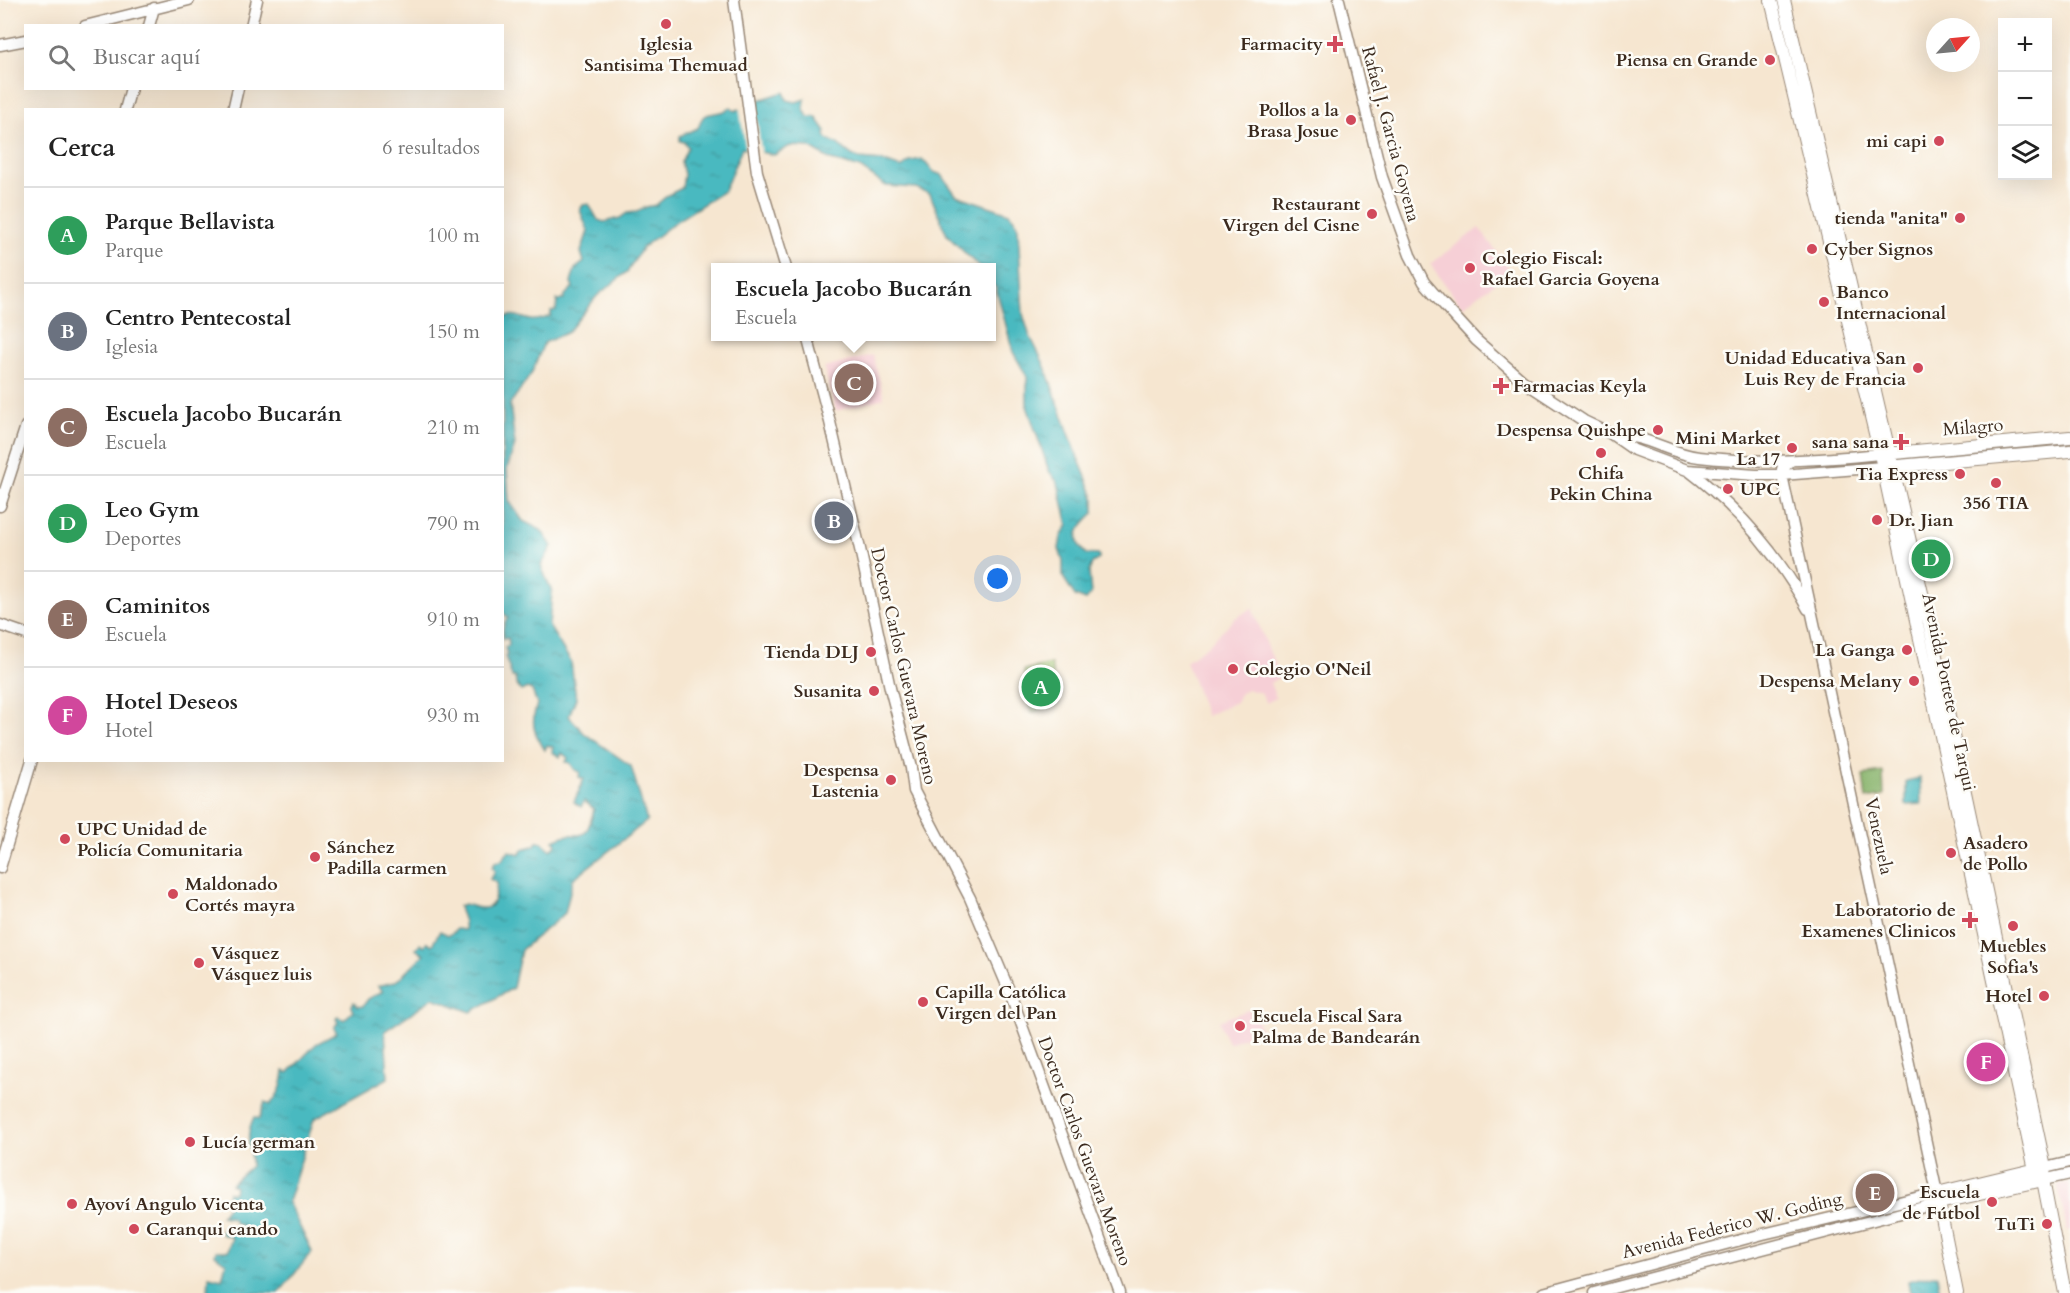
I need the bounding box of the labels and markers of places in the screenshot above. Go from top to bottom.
marker: Iglesia Santisima Themuad [659,17,673,31]
place label: Iglesia Santisima Themuad [584,32,748,78]
place label: Farmacity [1240,32,1324,57]
marker: Farmacity [1328,37,1342,51]
place label: Piensa en Grande [1616,48,1758,73]
marker: Piensa en Grande [1763,53,1777,67]
place label: Pollos a la Brasa Josue [1247,98,1339,144]
marker: Pollos a la Brasa Josue [1344,113,1358,127]
place label: mi capi [1866,129,1927,154]
marker: mi capi [1932,134,1946,148]
place label: Restaurant Virgen del Cisne [1222,192,1361,238]
place label: tienda "anita" [1834,206,1948,231]
marker: Restaurant Virgen del Cisne [1365,207,1379,221]
marker: tienda "anita" [1953,211,1967,225]
place label: Cyber Signos [1824,237,1933,262]
marker: Cyber Signos [1805,242,1819,256]
place label: Colegio Fiscal: Rafael Garcia Goyena [1482,246,1660,292]
marker: Colegio Fiscal: Rafael Garcia Goyena [1463,261,1477,275]
place label: Banco Internacional [1836,280,1946,326]
marker: Banco Internacional [1817,295,1831,309]
place label: Unidad Educativa San Luis Rey de Francia [1725,346,1906,392]
pin: C [834,360,874,406]
marker: Unidad Educativa San Luis Rey de Francia [1911,361,1925,375]
place label: Farmacias Keyla [1513,374,1647,399]
marker: Farmacias Keyla [1494,379,1508,393]
place label: Despensa Quishpe [1497,418,1646,443]
marker: Despensa Quishpe [1651,423,1665,437]
place label: Mini Market La 17 [1675,426,1781,472]
place label: sana sana [1812,430,1889,455]
marker: sana sana [1894,435,1908,449]
marker: Mini Market La 17 [1785,441,1799,455]
marker: Chifa Pekin China [1594,446,1608,460]
place label: Chifa Pekin China [1550,461,1652,507]
place label: Tia Express [1856,462,1948,487]
marker: Tia Express [1953,467,1967,481]
marker: 356 TIA [1989,476,2003,490]
place label: UPC [1740,477,1780,502]
marker: UPC [1721,482,1735,496]
place label: 356 TIA [1963,491,2030,516]
pin: B [814,498,854,544]
place label: Dr. Jian [1889,508,1954,533]
marker: Dr. Jian [1870,513,1884,527]
pin: D [1912,536,1950,582]
place label: La Ganga [1815,638,1895,663]
place label: Tienda DLJ [764,640,859,665]
marker: La Ganga [1900,643,1914,657]
marker: Tienda DLJ [864,645,878,659]
place label: Colegio O'Neil [1245,657,1371,682]
marker: Colegio O'Neil [1226,662,1240,676]
pin: A [1022,664,1060,710]
place label: Despensa Melany [1759,669,1903,694]
marker: Despensa Melany [1907,674,1921,688]
place label: Susanita [794,679,862,704]
marker: Susanita [867,684,881,698]
place label: Despensa Lastenia [803,758,879,804]
marker: Despensa Lastenia [884,773,898,787]
place label: UPC Unidad de Policía Comunitaria [77,817,243,863]
place label: Asadero de Pollo [1963,831,2028,877]
marker: UPC Unidad de Policía Comunitaria [58,832,72,846]
place label: Sánchez Padilla carmen [327,835,448,881]
marker: Asadero de Pollo [1944,846,1958,860]
marker: Sánchez Padilla carmen [308,850,322,864]
place label: Maldonado Cortés mayra [185,872,295,918]
marker: Maldonado Cortés mayra [166,887,180,901]
place label: Laboratorio de Examenes Clinicos [1801,898,1956,944]
marker: Laboratorio de Examenes Clinicos [1961,911,1979,929]
marker: Muebles Sofia's [2006,919,2020,933]
place label: Muebles Sofia's [1980,934,2046,980]
place label: Vásquez Vásquez luis [211,941,312,987]
marker: Vásquez Vásquez luis [192,956,206,970]
place label: Capilla Católica Virgen del Pan [935,980,1066,1026]
place label: Hotel [1985,984,2032,1009]
marker: Hotel [2037,989,2051,1003]
marker: Capilla Católica Virgen del Pan [916,995,930,1009]
place label: Escuela Fiscal Sara Palma de Bandearán [1252,1004,1421,1050]
marker: Escuela Fiscal Sara Palma de Bandearán [1233,1019,1247,1033]
pin: F [1966,1040,2006,1084]
place label: Lucía german [202,1130,316,1155]
marker: Lucía german [183,1135,197,1149]
pin: E [1856,1170,1894,1216]
place label: Escuela de Fútbol [1902,1180,1980,1226]
place label: Ayoví Angulo Vicenta [84,1192,264,1217]
marker: Escuela de Fútbol [1985,1195,1999,1209]
marker: Ayoví Angulo Vicenta [65,1197,79,1211]
place label: TuTi [1994,1212,2035,1237]
place label: Caranqui cando [146,1217,278,1242]
marker: TuTi [2040,1217,2054,1231]
marker: Caranqui cando [127,1222,141,1236]

